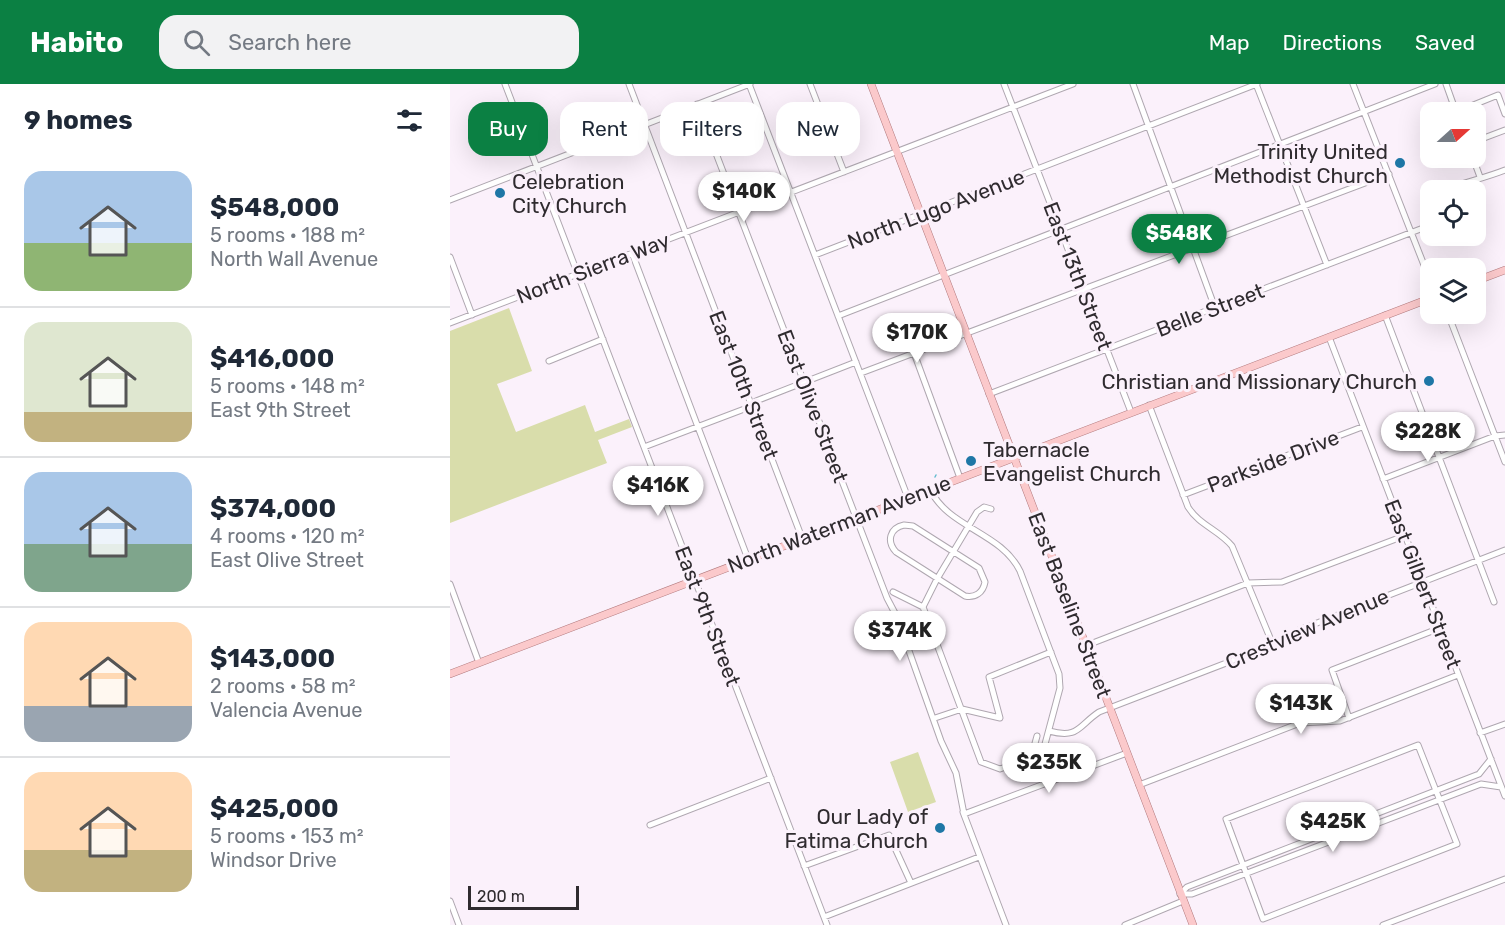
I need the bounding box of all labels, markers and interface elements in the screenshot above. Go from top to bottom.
search box [159,15,579,69]
text: Habito [30,26,123,59]
icon: search [180,26,213,59]
text: Search here [228,29,352,56]
text: Map [1209,30,1250,55]
text: Directions [1283,30,1382,55]
text: Saved [1415,30,1475,55]
chip: Buy [468,102,548,156]
chip: Rent [560,102,648,156]
chip: Filters [660,102,764,156]
chip: New [776,102,860,156]
north arrow [1420,102,1486,168]
map controls [1420,102,1486,324]
icon: filters [393,104,426,137]
text: 9 homes [24,105,133,136]
place label: Trinity United Methodist Church [1213,139,1388,188]
marker: Trinity United Methodist Church [1393,156,1407,170]
street label: North Lugo Avenue [844,164,1028,254]
place label: Celebration City Church [512,169,627,218]
pin: $140K [702,172,786,223]
text: $140K [712,179,776,203]
button: locate [1420,180,1486,246]
marker: Celebration City Church [493,186,507,200]
text: $548,000 [210,192,340,223]
icon: home [72,195,144,267]
street label: East 13th Street [1038,198,1118,354]
pin: $548K [1137,214,1221,265]
text: $548K [1146,221,1212,245]
text: 5 rooms · 188 m² [210,223,365,247]
street label: North Sierra Way [513,227,674,309]
text: North Wall Avenue [210,247,378,271]
button: layers [1420,258,1486,324]
street label: Belle Street [1152,278,1268,342]
street label: East 10th Street [704,307,784,463]
pin: $170K [875,313,959,364]
text: $170K [886,320,948,344]
street label: East Olive Street [772,326,854,486]
text: $416,000 [210,343,334,374]
icon: home [72,346,144,418]
place label: Christian and Missionary Church [1101,369,1417,394]
text: 5 rooms · 148 m² [210,374,365,398]
marker: Christian and Missionary Church [1422,374,1436,388]
text: East 9th Street [210,398,351,422]
pin: $228K [1386,412,1470,463]
text: $228K [1395,419,1461,443]
street label: Parkside Drive [1204,424,1342,498]
place label: Tabernacle Evangelist Church [983,437,1161,486]
marker: Tabernacle Evangelist Church [964,454,978,468]
pin: $416K [616,466,700,517]
street label: North Waterman Avenue [724,470,954,578]
text: $416K [627,473,689,497]
text: $374,000 [210,493,336,524]
icon: home [72,496,144,568]
street label: East Gilbert Street [1379,496,1467,672]
street label: East Baseline Street [1023,509,1117,701]
text: 4 rooms · 120 m² [210,524,365,548]
street label: East 9th Street [670,543,746,689]
text: East Olive Street [210,548,364,572]
street label: Crestview Avenue [1222,583,1392,675]
pin: $374K [858,611,942,662]
text: $374K [868,618,932,642]
text: $143,000 [210,643,335,674]
icon: home [72,646,144,718]
text: 2 rooms · 58 m² [210,674,356,698]
pin: $143K [1259,684,1343,735]
text: $143K [1269,691,1333,715]
text: Valencia Avenue [210,698,363,722]
pin: $235K [1007,743,1091,794]
text: $235K [1016,750,1082,774]
text: $425,000 [210,793,339,824]
icon: home [72,796,144,868]
pin: $425K [1291,802,1375,853]
place label: Our Lady of Fatima Church [785,804,928,853]
text: $425K [1300,809,1366,833]
marker: Our Lady of Fatima Church [933,821,947,835]
text: 5 rooms · 153 m² [210,824,364,848]
text: Windsor Drive [210,848,337,872]
scale bar [468,883,579,910]
text: 200 m [477,887,525,906]

